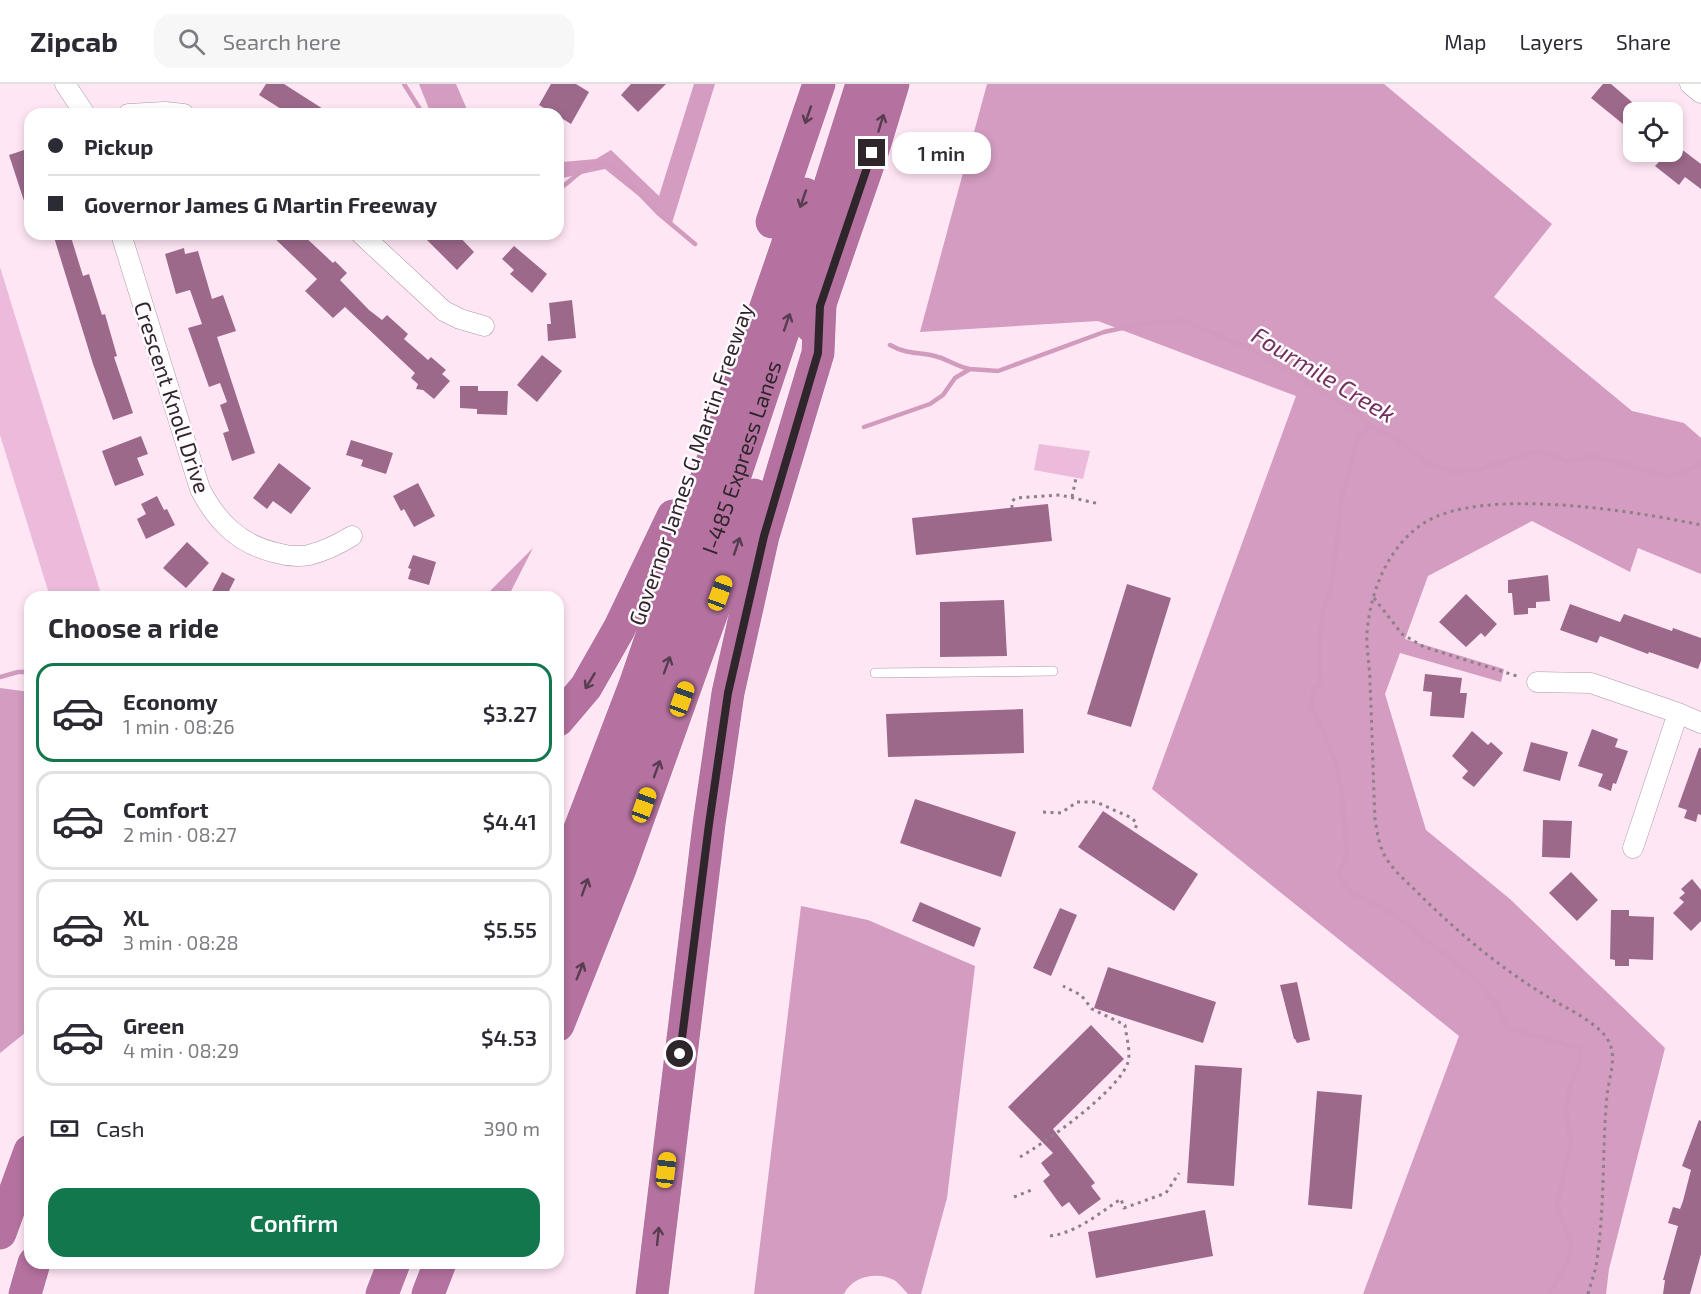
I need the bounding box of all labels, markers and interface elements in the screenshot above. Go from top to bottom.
search box [154,14,574,68]
text: Zipcab [30,24,118,58]
icon: search [175,25,208,58]
text: Search here [223,28,341,54]
text: Map [1444,29,1486,54]
text: Layers [1519,29,1583,54]
text: Share [1616,29,1671,54]
map controls [1623,102,1683,162]
button: locate [1623,102,1683,162]
one-way arrow [802,105,813,124]
one-way arrow [876,114,887,133]
callout: 1 min [893,132,992,174]
text: Pickup [84,133,153,159]
route end [858,139,885,166]
text: 1 min [918,141,965,165]
one-way arrow [796,189,807,208]
text: Governor James G Martin Freeway [84,191,437,217]
street label: Crescent Knoll Drive [130,298,216,496]
street label: Governor James G Martin Freeway [623,299,758,629]
one-way arrow [782,313,793,332]
water label: Fourmile Creek [1247,320,1401,428]
street label: I-485 Express Lanes [696,357,786,557]
one-way arrow [732,537,743,556]
car [705,573,735,613]
text: Choose a ride [48,611,219,643]
one-way arrow [662,656,673,675]
one-way arrow [583,672,595,689]
car [667,679,697,719]
icon: car [51,686,105,740]
text: Economy [123,688,218,714]
text: $3.27 [483,700,537,726]
text: 1 min · 08:26 [123,714,235,738]
one-way arrow [652,760,663,779]
car [629,785,659,825]
icon: car [51,794,105,848]
text: Comfort [123,796,208,822]
text: $4.41 [482,808,537,834]
text: 2 min · 08:27 [123,822,237,846]
one-way arrow [581,879,592,897]
icon: car [51,902,105,956]
text: XL [123,904,149,930]
text: $5.55 [483,916,537,942]
text: 3 min · 08:28 [123,930,239,954]
one-way arrow [575,962,586,981]
icon: car [51,1010,105,1064]
text: Green [123,1012,185,1038]
text: $4.53 [481,1024,537,1050]
text: 4 min · 08:29 [123,1038,239,1062]
route start [666,1040,693,1067]
icon: cash [48,1112,81,1145]
text: Cash [96,1115,145,1141]
text: 390 m [483,1116,540,1140]
car [655,1151,677,1189]
button: Confirm [48,1188,540,1257]
one-way arrow [653,1226,664,1246]

